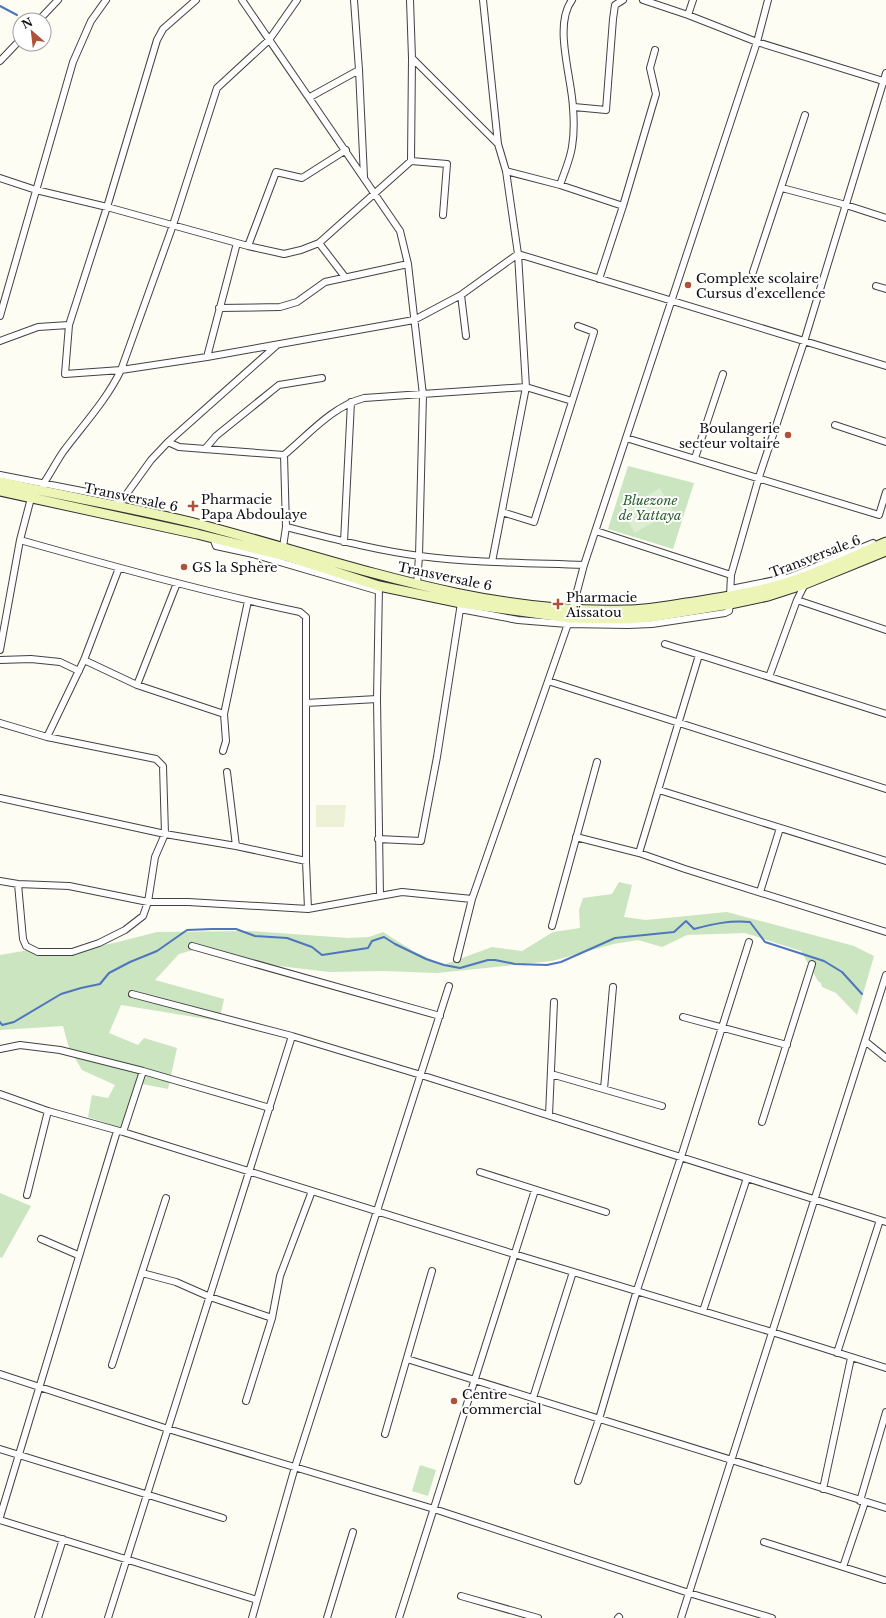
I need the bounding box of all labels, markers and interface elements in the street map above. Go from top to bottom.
north arrow [12,12,52,52]
text: N [19,14,36,32]
place label: Complexe scolaire Cursus d'excellence [696,270,826,302]
marker: Complexe scolaire Cursus d'excellence [683,280,693,290]
place label: Boulangerie secteur voltaire [679,420,780,452]
marker: Boulangerie secteur voltaire [783,430,793,440]
street label: Transversale 6 [82,479,180,516]
place label: Pharmacie Papa Abdoulaye [201,491,307,523]
park label: Bluezone de Yattaya [619,492,681,524]
marker: Pharmacie Papa Abdoulaye [188,501,198,511]
street label: Transversale 6 [767,531,863,582]
street label: Transversale 6 [396,558,494,595]
place label: GS la Sphère [192,559,278,576]
marker: GS la Sphère [179,562,189,572]
place label: Pharmacie Aïssatou [565,589,637,621]
marker: Pharmacie Aïssatou [553,599,563,609]
place label: Centre commercial [462,1386,542,1418]
marker: Centre commercial [449,1396,459,1406]

